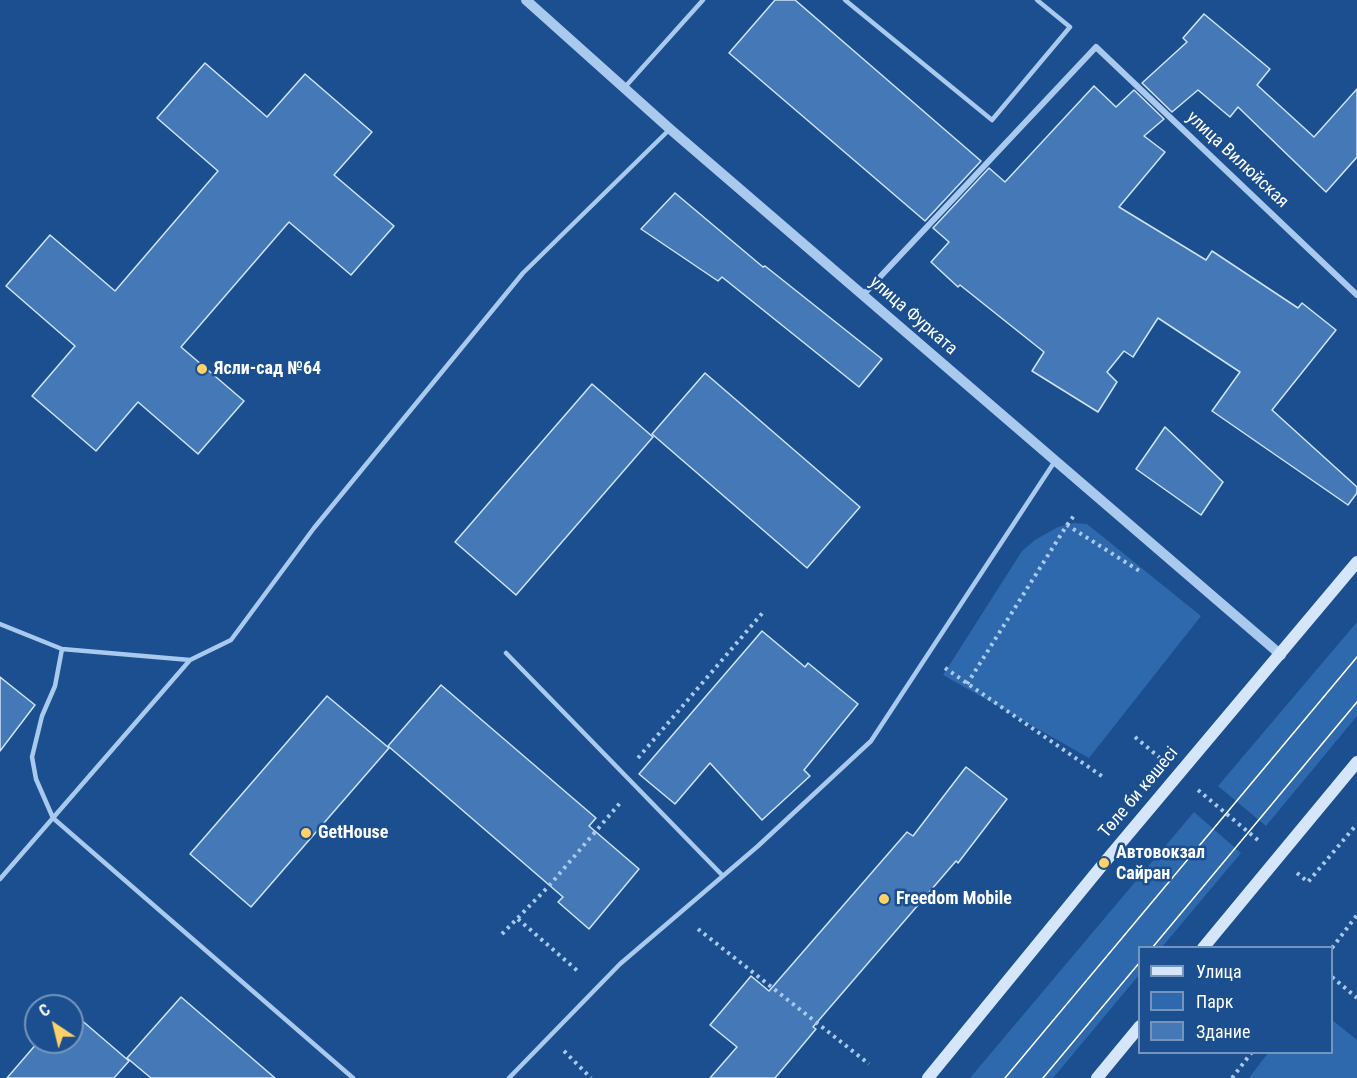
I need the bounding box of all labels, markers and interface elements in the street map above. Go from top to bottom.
street label: улица Вилюйская [1181,107,1293,213]
street label: улица Фурката [865,272,961,360]
place label: Ясли-сад №64 [214,358,321,380]
marker: Ясли-сад №64 [195,362,209,376]
street label: Төле би көшесі [1095,743,1183,843]
place label: GetHouse [318,822,388,844]
marker: GetHouse [299,826,313,840]
place label: Автовокзал Сайран [1116,842,1205,884]
marker: Автовокзал Сайран [1097,856,1111,870]
place label: Freedom Mobile [896,888,1012,910]
marker: Freedom Mobile [877,892,891,906]
legend [1138,946,1333,1054]
text: Улица [1196,961,1242,982]
text: Парк [1196,991,1233,1012]
north arrow [24,994,84,1054]
text: С [35,1000,54,1021]
text: Здание [1196,1021,1250,1042]

